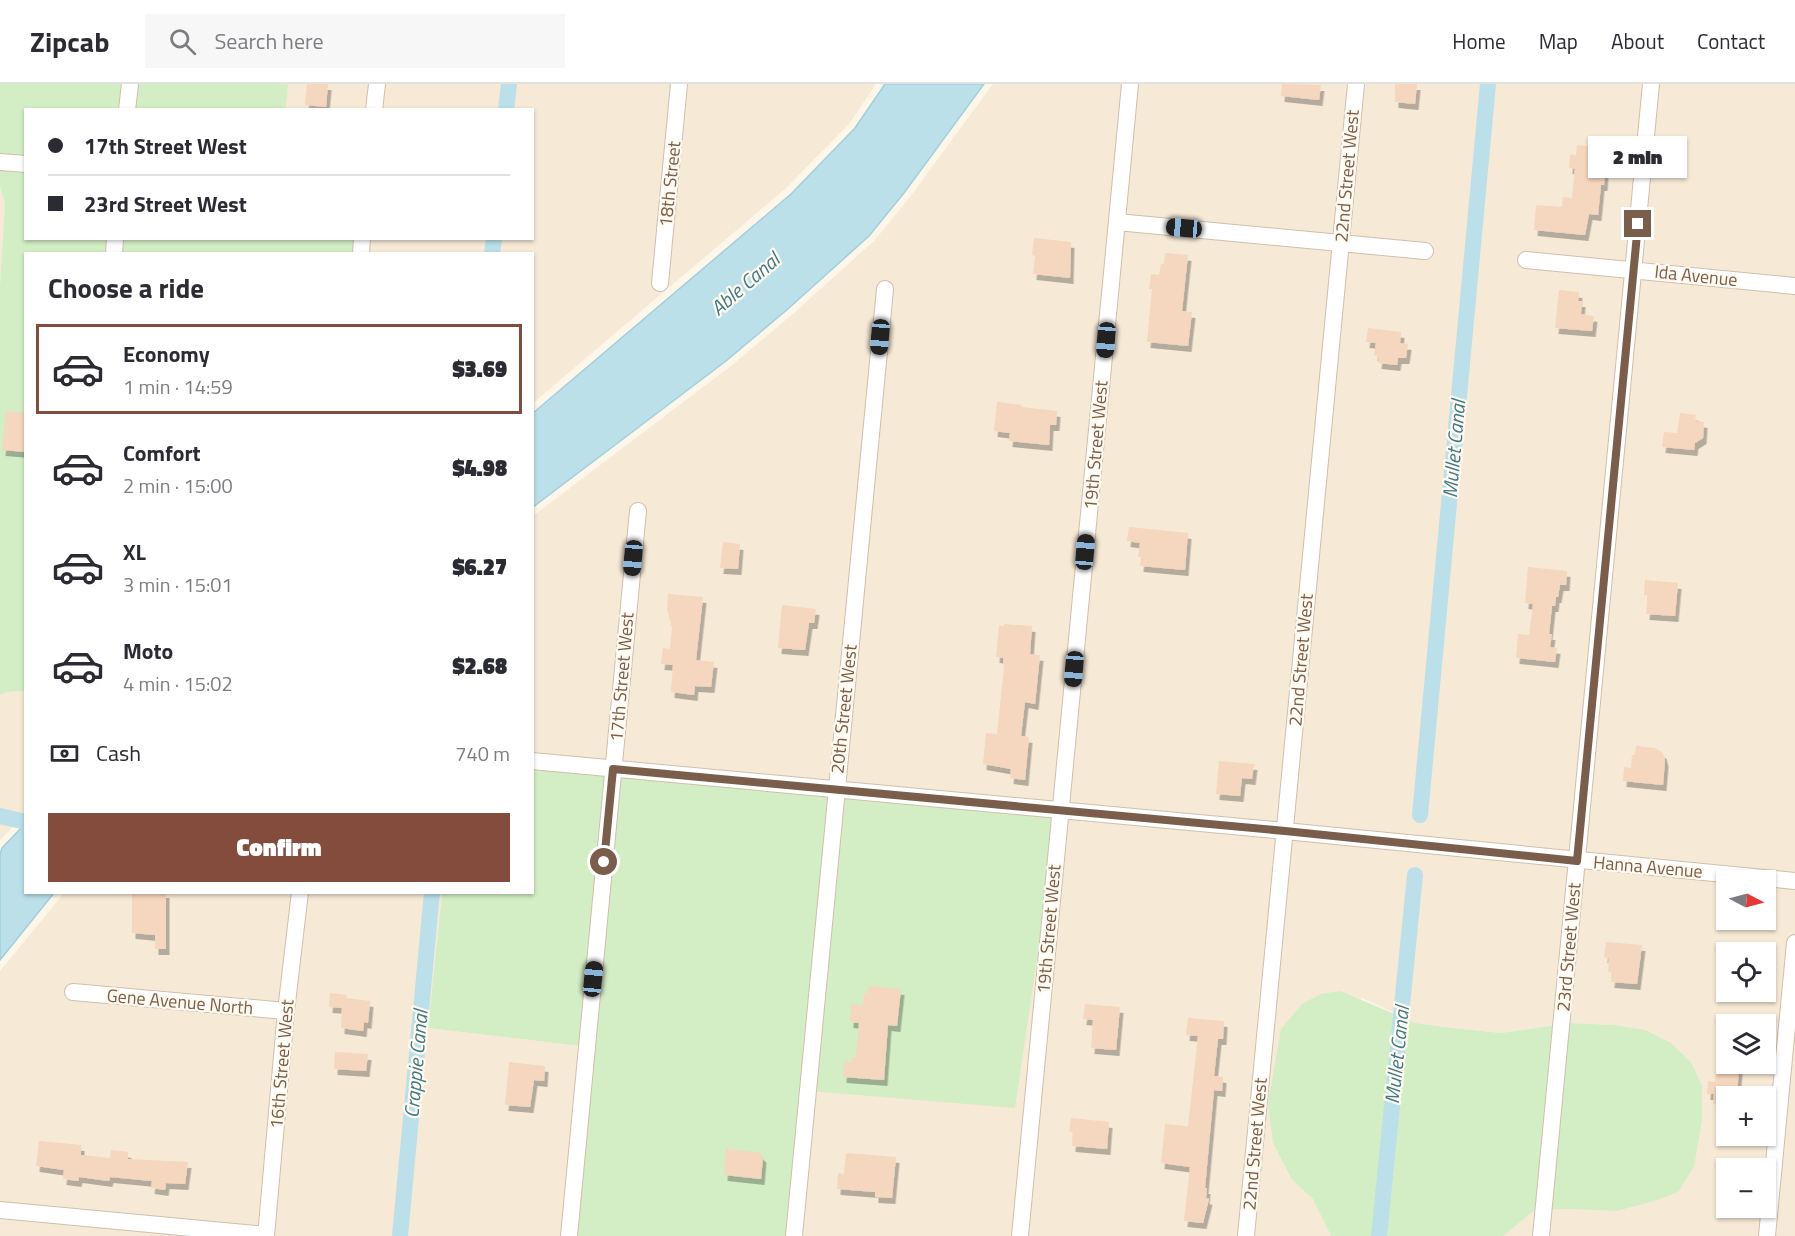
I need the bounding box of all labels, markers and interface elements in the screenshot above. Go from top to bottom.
search box [145,14,565,68]
text: Zipcab [30,20,109,63]
text: Search here [214,24,324,58]
icon: search [166,25,199,58]
text: Home [1452,25,1506,57]
text: Map [1539,25,1578,57]
text: About [1611,25,1664,57]
text: Contact [1697,25,1765,57]
street label: 22nd Street West [1327,108,1366,243]
text: 17th Street West [84,129,247,163]
callout: 2 min [1588,137,1688,179]
street label: 18th Street [652,139,688,228]
text: 2 min [1613,141,1662,172]
text: 23rd Street West [84,187,247,221]
route end [1624,210,1651,237]
car [1165,217,1203,239]
water label: Able Canal [703,243,788,323]
street label: Ida Avenue [1653,258,1739,293]
text: Choose a ride [48,267,204,308]
car [869,318,891,356]
car [1095,321,1117,359]
text: Economy [123,337,210,371]
icon: car [51,342,105,396]
text: $3.69 [452,352,507,386]
text: 1 min · 14:59 [123,371,233,402]
street label: 19th Street West [1076,378,1115,511]
water label: Mullet Canal [1434,396,1473,499]
text: Comfort [123,436,201,470]
icon: car [51,441,105,495]
text: $4.98 [452,451,507,485]
text: 2 min · 15:00 [123,470,233,501]
car [1074,533,1096,571]
text: XL [123,535,146,569]
car [622,539,644,577]
icon: car [51,540,105,594]
text: $6.27 [452,550,507,584]
text: 3 min · 15:01 [123,569,233,600]
street label: 22nd Street West [1281,592,1320,727]
street label: 17th Street West [602,610,641,743]
text: Moto [123,634,173,668]
icon: car [51,639,105,693]
street label: 20th Street West [823,642,864,775]
text: $2.68 [452,649,507,683]
car [1063,650,1085,688]
text: 4 min · 15:02 [123,668,233,699]
text: Cash [96,736,141,770]
icon: cash [48,737,81,770]
text: 740 m [455,738,510,769]
button: Confirm [48,813,510,882]
route start [590,848,617,875]
street label: Hanna Avenue [1592,848,1704,885]
street label: 19th Street West [1029,862,1068,995]
north arrow [1716,870,1776,930]
map controls [1716,870,1776,1218]
street label: 23rd Street West [1549,881,1588,1013]
button: locate [1716,942,1776,1002]
car [582,960,604,998]
street label: Gene Avenue North [106,982,254,1021]
street label: 16th Street West [262,997,301,1130]
water label: Mullet Canal [1376,1002,1417,1105]
water label: Crappie Canal [395,1006,436,1119]
button: layers [1716,1014,1776,1074]
street label: 22nd Street West [1235,1076,1274,1211]
button: + [1716,1086,1776,1146]
button: − [1716,1158,1776,1218]

